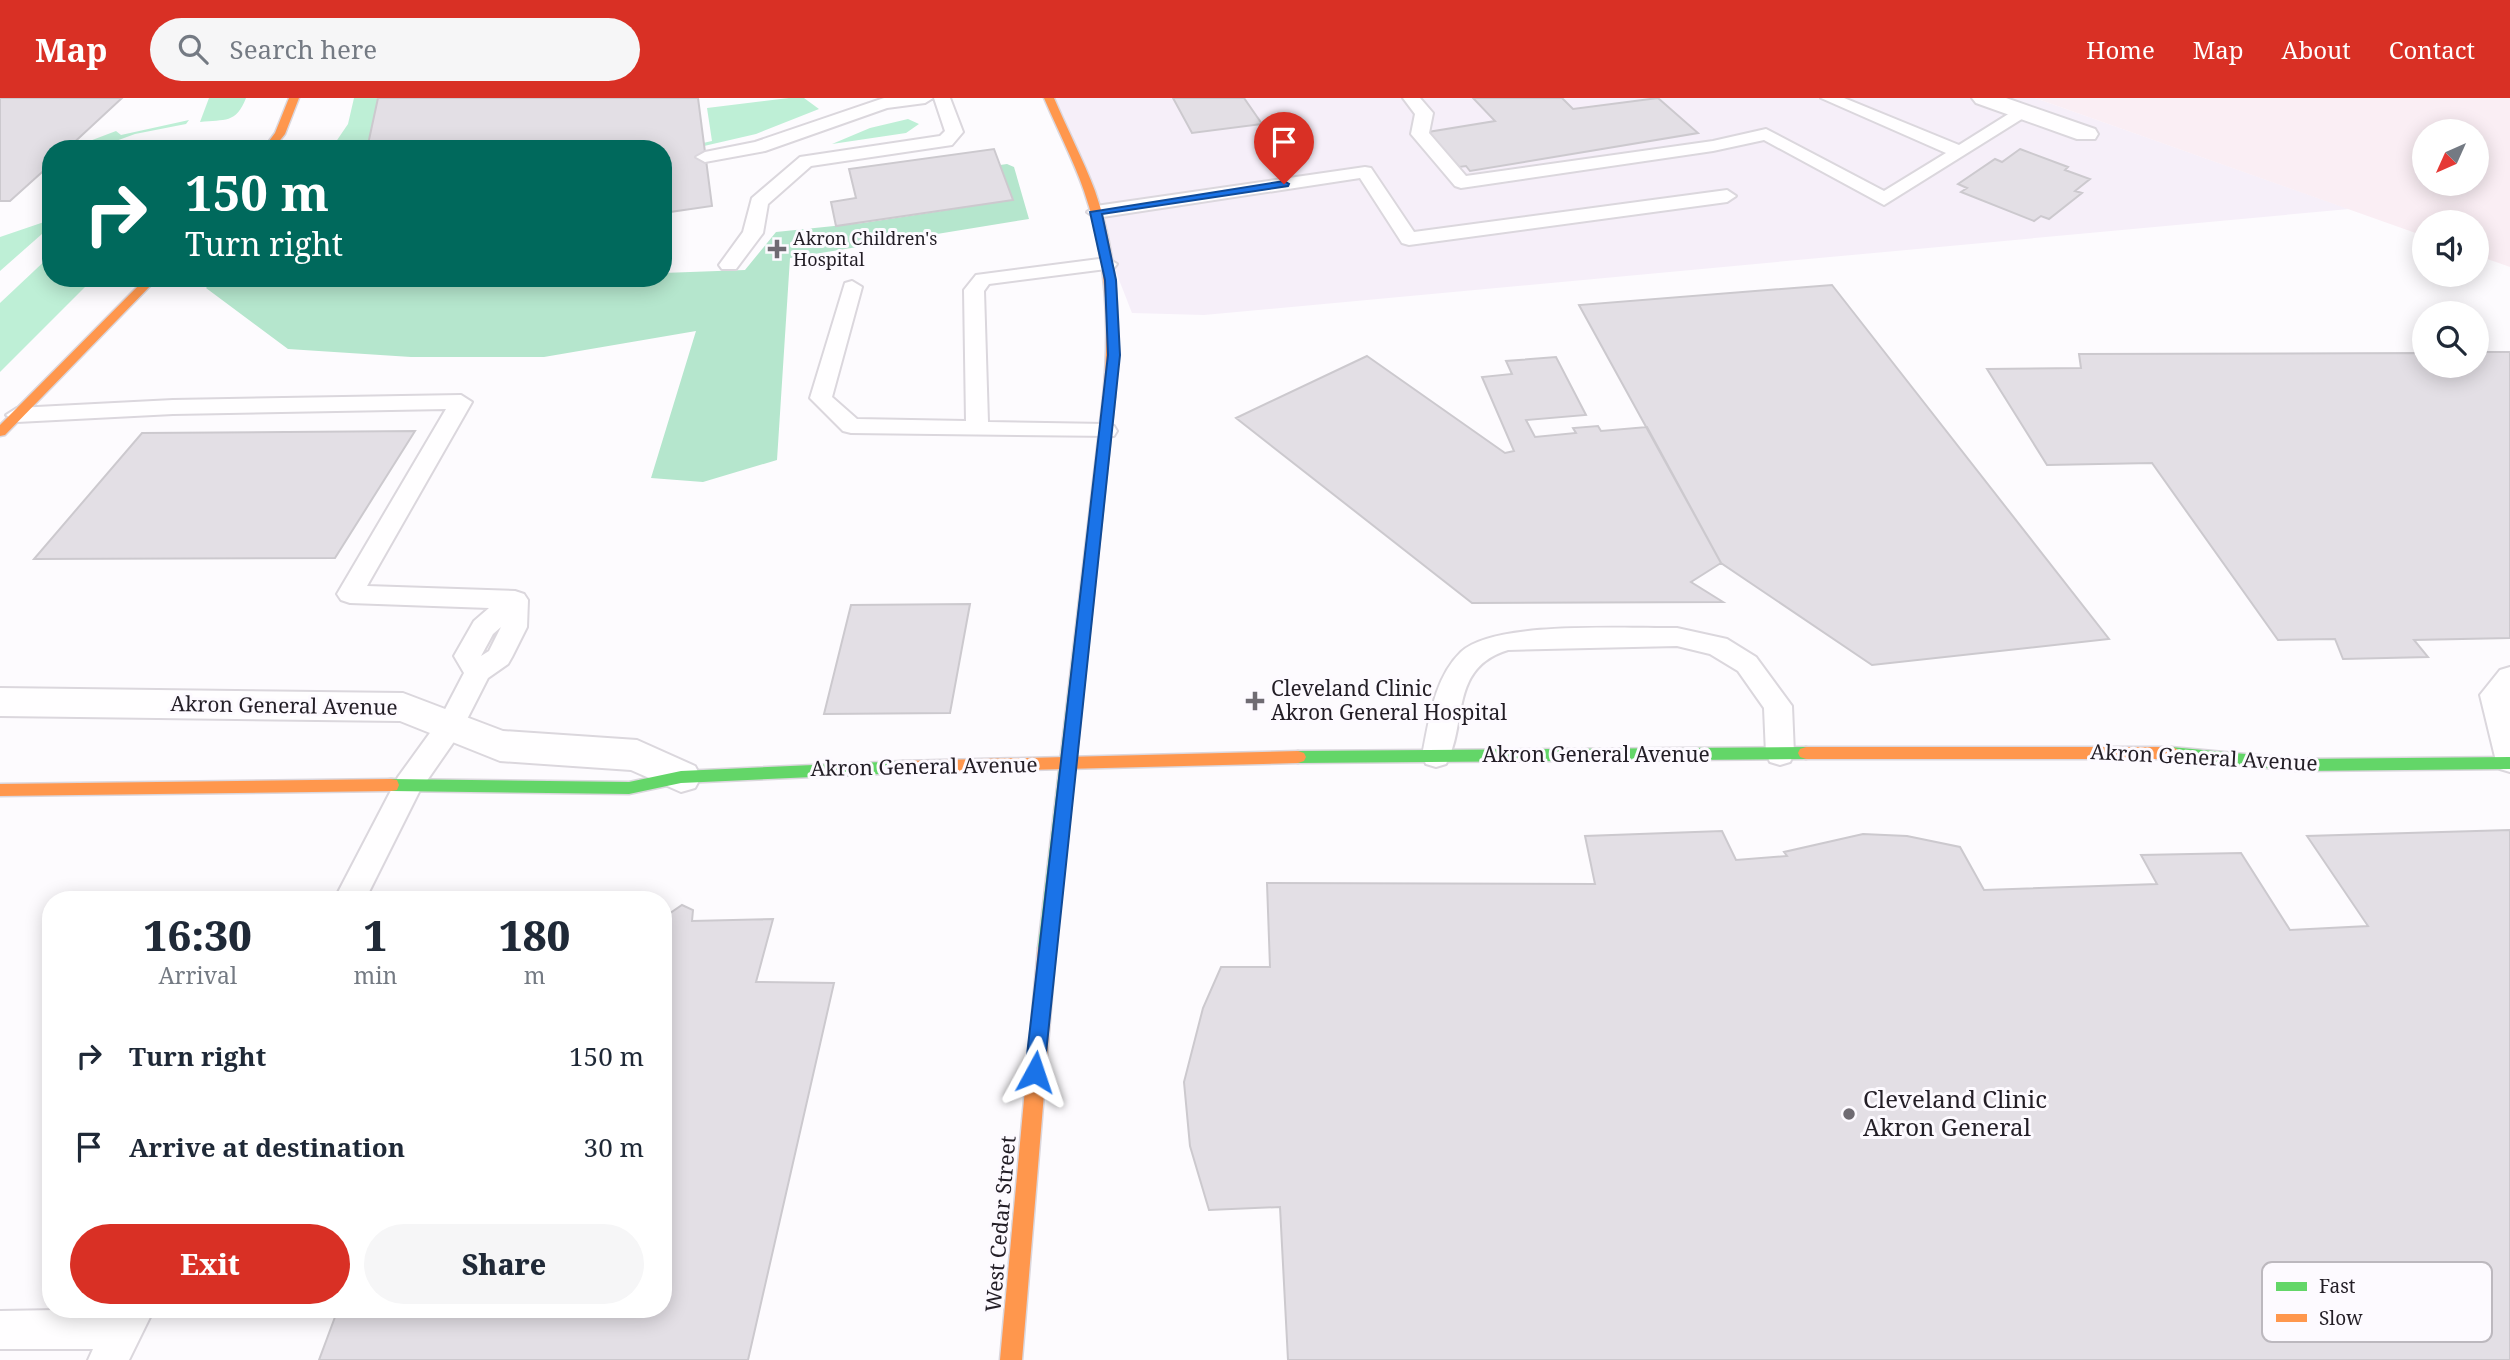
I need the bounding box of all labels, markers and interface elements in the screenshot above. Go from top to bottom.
search box [150,18,640,81]
text: Map [35,27,108,72]
icon: search [174,30,212,68]
text: Search here [230,31,377,67]
text: Home [2086,33,2155,66]
text: Map [2193,33,2244,66]
text: About [2282,33,2351,66]
text: Contact [2389,33,2475,66]
pin [1254,112,1314,184]
north arrow [2412,119,2488,196]
map controls [2412,119,2489,378]
icon: arrive [1265,123,1303,161]
text: 150 m [185,159,329,225]
icon: right [70,168,161,259]
button: sound [2412,210,2489,287]
text: Turn right [185,222,343,265]
place label: Akron Children's Hospital [793,226,937,271]
marker: Akron Children's Hospital [767,239,787,259]
button: search [2412,301,2489,378]
place label: Cleveland Clinic Akron General Hospital [1271,674,1507,726]
street label: Akron General Avenue [170,689,398,721]
marker: Cleveland Clinic Akron General Hospital [1245,691,1265,711]
street label: Akron General Avenue [2090,737,2318,777]
street label: Akron General Avenue [1482,740,1710,768]
street label: Akron General Avenue [810,750,1038,782]
text: 16:30 [144,906,252,963]
text: 1 [364,906,387,963]
text: 180 [499,906,570,963]
text: Arrival [158,959,237,991]
text: min [353,959,397,991]
text: m [524,959,546,991]
position arrow [998,1035,1072,1109]
icon: right [70,1037,108,1075]
text: Turn right [129,1038,266,1074]
text: 150 m [569,1038,644,1074]
place label: Cleveland Clinic Akron General [1863,1082,2047,1143]
marker: Cleveland Clinic Akron General [1841,1106,1857,1122]
icon: arrive [70,1128,108,1166]
text: Arrive at destination [129,1129,405,1165]
text: 30 m [584,1129,644,1165]
street label: West Cedar Street [978,1134,1022,1313]
button: Exit [70,1224,350,1304]
button: Share [364,1224,644,1304]
legend [2262,1262,2492,1342]
text: Fast [2319,1273,2356,1299]
text: Slow [2319,1305,2363,1331]

